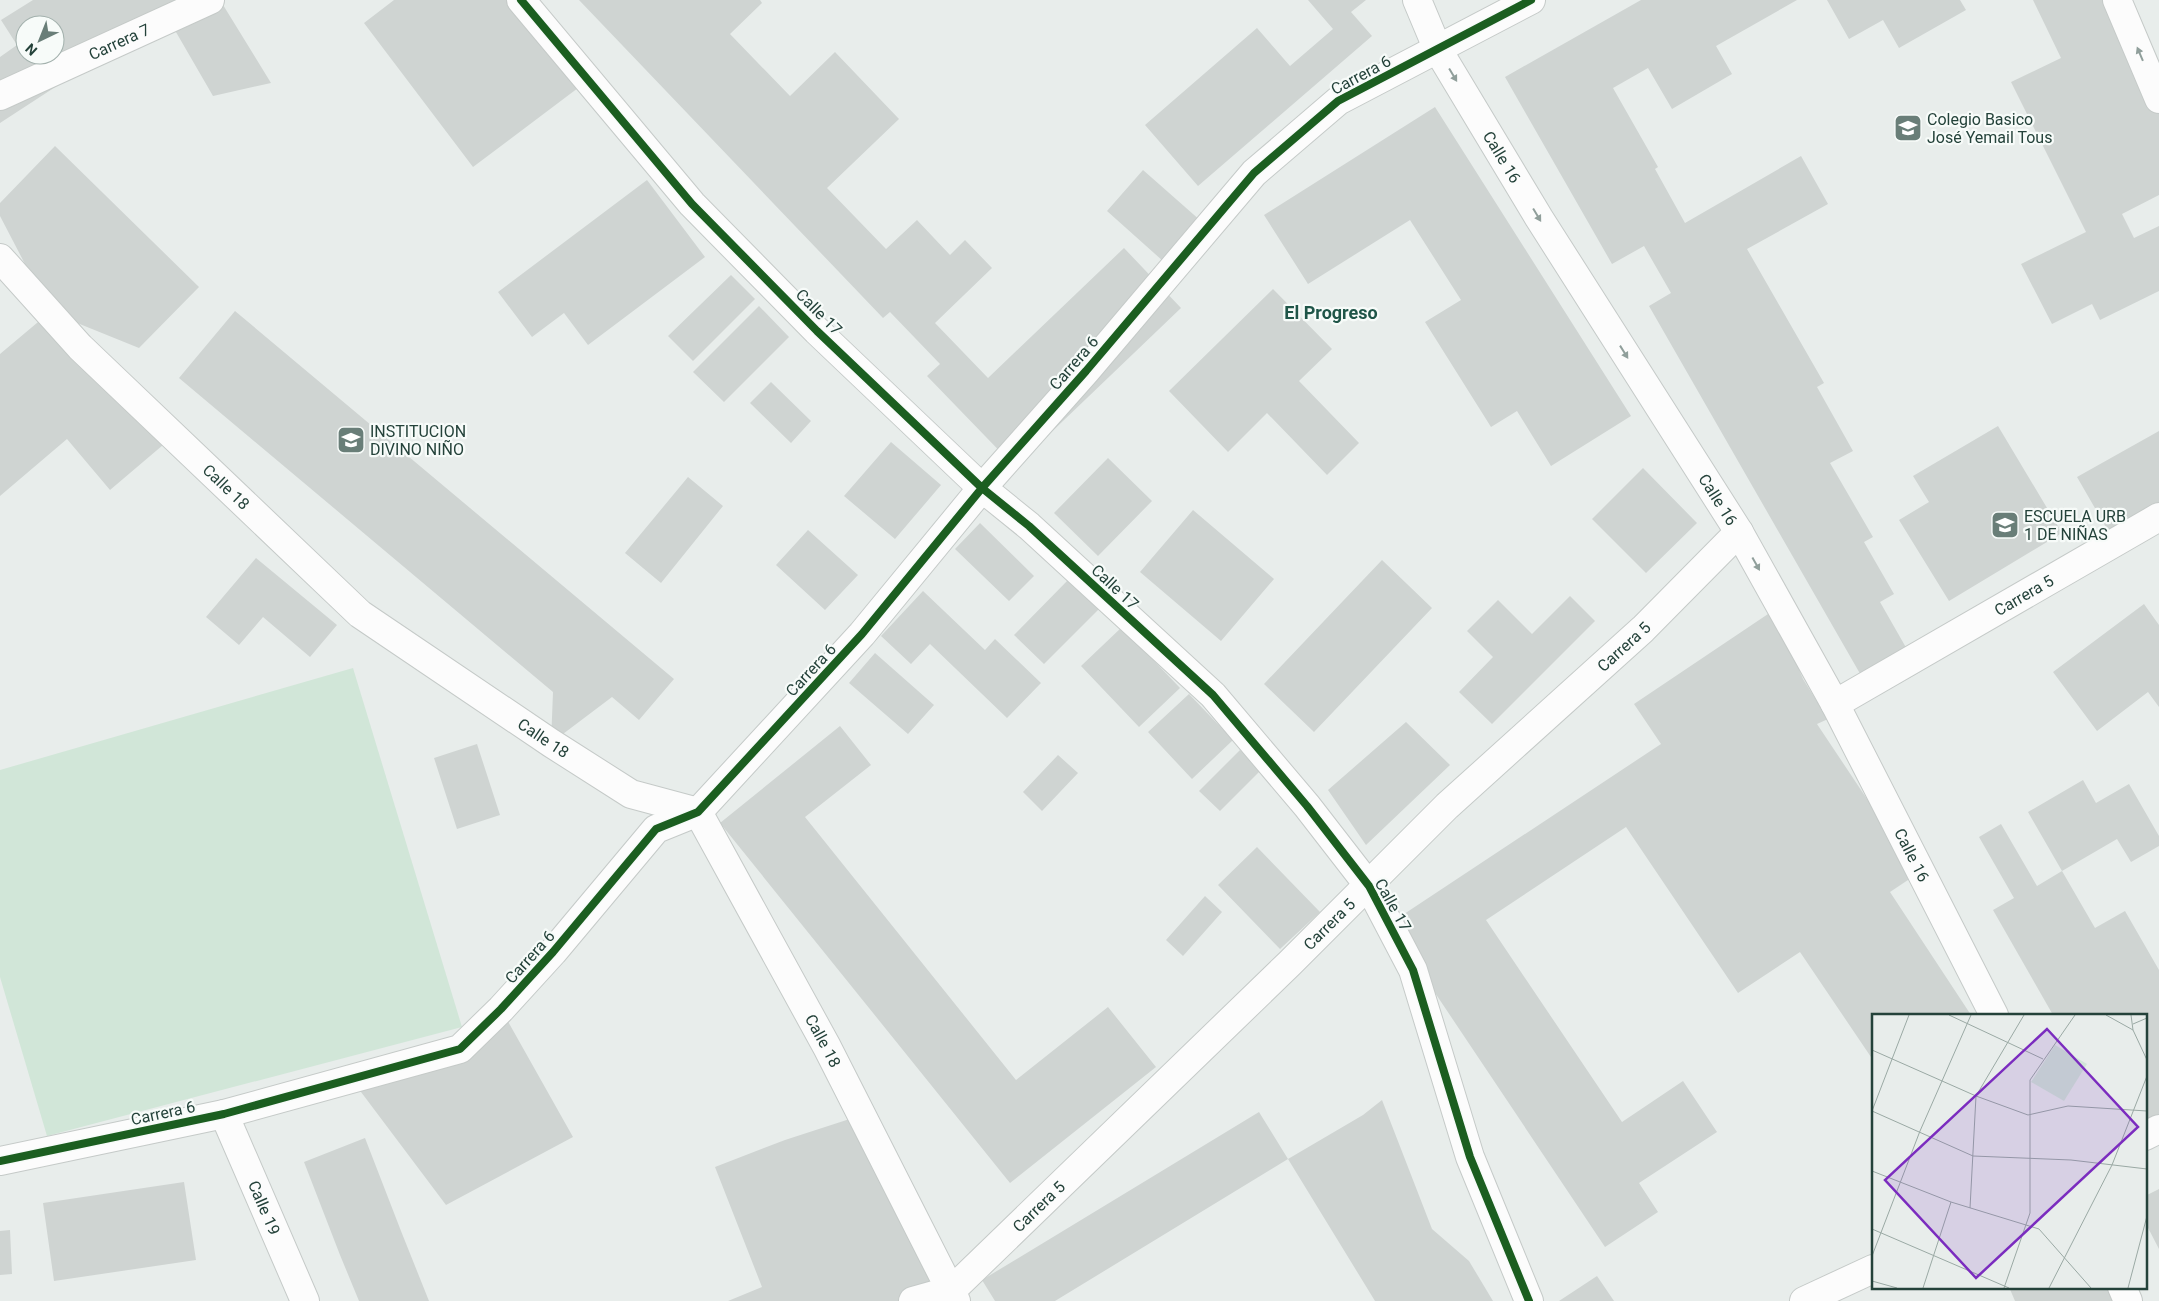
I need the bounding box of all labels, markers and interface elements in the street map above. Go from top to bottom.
north arrow [15,15,65,65]
street label: Carrera 7 [86,19,153,64]
text: N [22,40,40,59]
one-way arrow [2136,47,2144,61]
street label: Carrera 6 [1328,51,1394,99]
one-way arrow [1449,69,1458,82]
place label: Colegio Basico José Yemail Tous [1927,110,2052,147]
school or university icon: Colegio Basico José Yemail Tous [1893,113,1923,143]
street label: Calle 16 [1479,127,1525,186]
one-way arrow [1532,208,1541,221]
street label: Calle 17 [792,285,846,339]
district label: El Progreso [1284,302,1378,323]
street label: Carrera 6 [1045,332,1103,394]
one-way arrow [1619,345,1629,359]
place label: INSTITUCION DIVINO NIÑO [370,422,466,459]
school or university icon: INSTITUCION DIVINO NIÑO [336,425,366,455]
street label: Calle 18 [199,460,254,513]
street label: Calle 16 [1695,470,1742,529]
place label: ESCUELA URB 1 DE NIÑAS [2024,507,2126,544]
school or university icon: ESCUELA URB 1 DE NIÑAS [1990,510,2020,540]
one-way arrow [1752,557,1761,571]
street label: Calle 17 [1088,560,1142,614]
street label: Carrera 5 [1991,571,2057,620]
street label: Carrera 5 [1593,618,1654,675]
street label: Carrera 6 [782,640,840,700]
street label: Calle 18 [514,714,573,762]
street label: Calle 16 [1891,825,1934,885]
street label: Calle 17 [1371,875,1415,935]
street label: Carrera 5 [1299,894,1359,954]
street label: Carrera 6 [501,926,559,988]
street label: Calle 18 [801,1011,845,1070]
inset map [1872,1014,2146,1288]
street label: Carrera 6 [129,1097,197,1129]
street label: Carrera 5 [1009,1177,1069,1236]
street label: Calle 19 [244,1178,285,1238]

